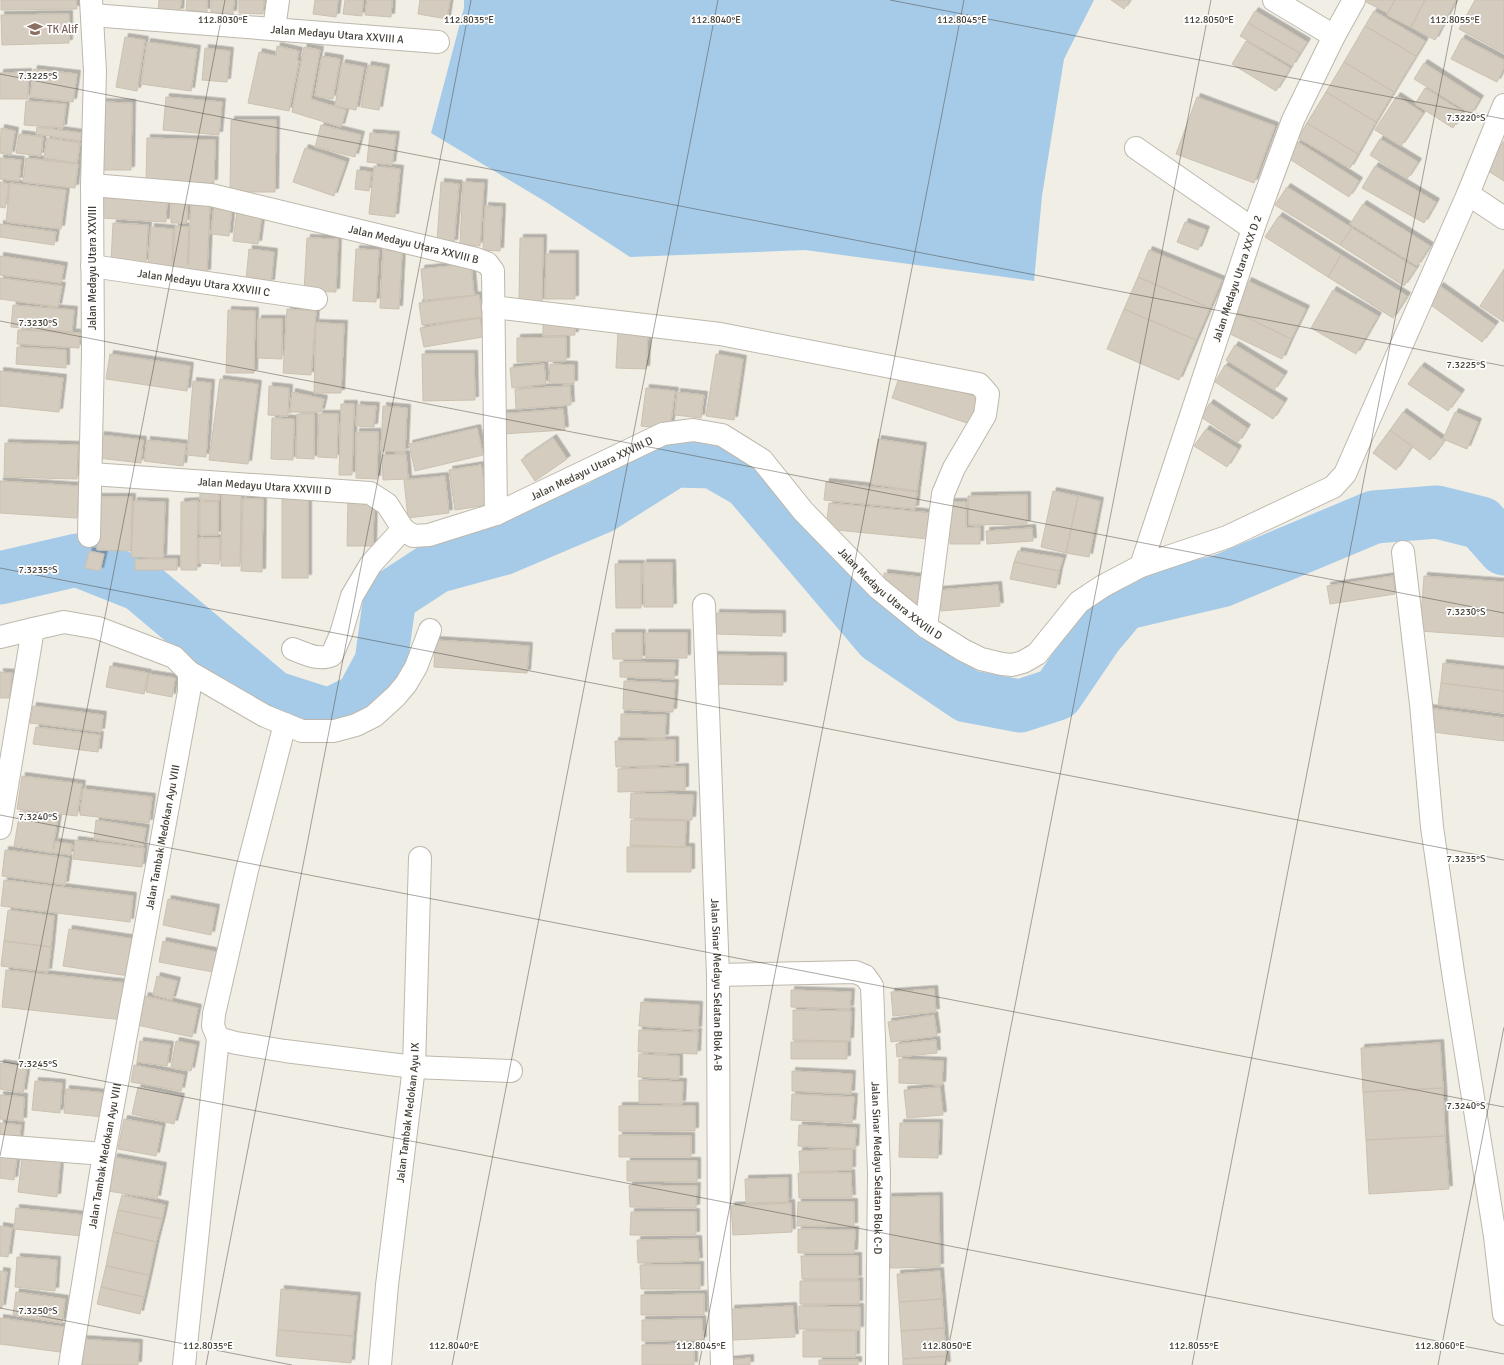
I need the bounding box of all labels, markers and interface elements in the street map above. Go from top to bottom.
text: 112.8030°E [198,14,248,26]
text: 112.8035°E [444,14,494,26]
text: 112.8040°E [691,14,741,26]
text: 112.8045°E [937,14,987,26]
text: 112.8050°E [1184,14,1234,26]
text: 112.8055°E [1430,14,1480,26]
school or university icon: TK Alif [26,20,44,38]
place label: TK Alif [47,23,79,36]
street label: Jalan Medayu Utara XXVIII A [270,23,405,46]
text: 7.3225°S [19,70,58,82]
text: 7.3220°S [1447,112,1486,124]
street label: Jalan Medayu Utara XXVIII [86,206,99,330]
street label: Jalan Medayu Utara XXX D 2 [1210,213,1265,344]
street label: Jalan Medayu Utara XXVIII B [347,222,480,267]
street label: Jalan Medayu Utara XXVIII C [137,267,271,299]
text: 7.3230°S [19,317,58,329]
text: 7.3225°S [1447,359,1486,371]
street label: Jalan Medayu Utara XXVIII D [529,434,655,503]
street label: Jalan Medayu Utara XXVIII D [197,475,332,497]
street label: Jalan Medayu Utara XXVIII D [835,545,945,643]
text: 7.3235°S [19,564,58,576]
text: 7.3230°S [1447,606,1486,618]
street label: Jalan Tambak Medokan Ayu VIII [143,763,183,911]
text: 7.3240°S [19,811,58,823]
text: 7.3235°S [1447,853,1486,865]
street label: Jalan Sinar Medayu Selatan Blok A-B [708,898,724,1072]
street label: Jalan Tambak Medokan Ayu IX [394,1042,422,1184]
text: 7.3245°S [19,1058,58,1070]
street label: Jalan Sinar Medayu Selatan Blok C-D [869,1081,885,1255]
street label: Jalan Tambak Medokan Ayu VIII [86,1082,124,1230]
text: 7.3240°S [1447,1100,1486,1112]
text: 7.3250°S [19,1305,58,1317]
text: 112.8035°E [183,1340,233,1352]
text: 112.8040°E [429,1340,479,1352]
text: 112.8045°E [676,1340,726,1352]
text: 112.8050°E [922,1340,972,1352]
text: 112.8055°E [1169,1340,1219,1352]
text: 112.8060°E [1415,1340,1465,1352]

